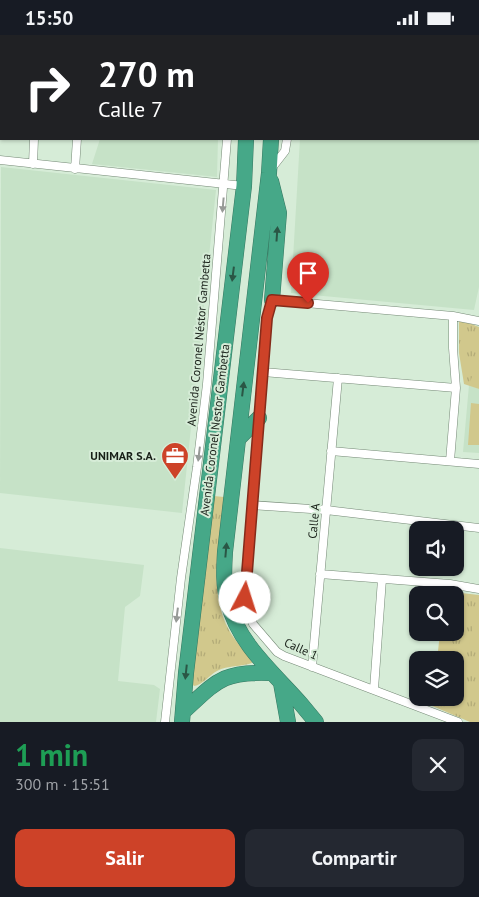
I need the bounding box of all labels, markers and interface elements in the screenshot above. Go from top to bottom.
text: 15:50 [25,6,73,30]
text: 270 m [98,51,195,97]
icon: right [15,55,80,120]
text: Calle 7 [98,95,163,123]
one-way arrow [219,197,227,213]
one-way arrow [274,226,282,242]
pin [287,252,329,303]
street label: Avenida Coronel Néstor Gambetta [183,253,214,427]
icon: arrive [294,259,322,287]
one-way arrow [229,267,237,283]
street label: Avenida Coronel Nestor Gambetta [197,343,232,517]
one-way arrow [239,380,247,396]
office icon: UNIMAR S.A. [160,441,190,480]
one-way arrow [195,446,203,462]
place label: UNIMAR S.A. [90,448,156,463]
street label: Calle A [304,503,323,539]
map controls [409,521,464,706]
button: sound [409,521,464,576]
one-way arrow [222,542,230,558]
position arrow [218,571,270,623]
button: search [409,586,464,641]
one-way arrow [173,607,181,623]
street label: Calle 1 [282,634,320,663]
button: layers [409,651,464,706]
one-way arrow [182,664,190,680]
text: 1 min [15,735,88,774]
button: close [412,739,464,791]
text: 300 m · 15:51 [15,774,110,794]
button: Salir [15,829,235,887]
button: Compartir [245,829,464,887]

